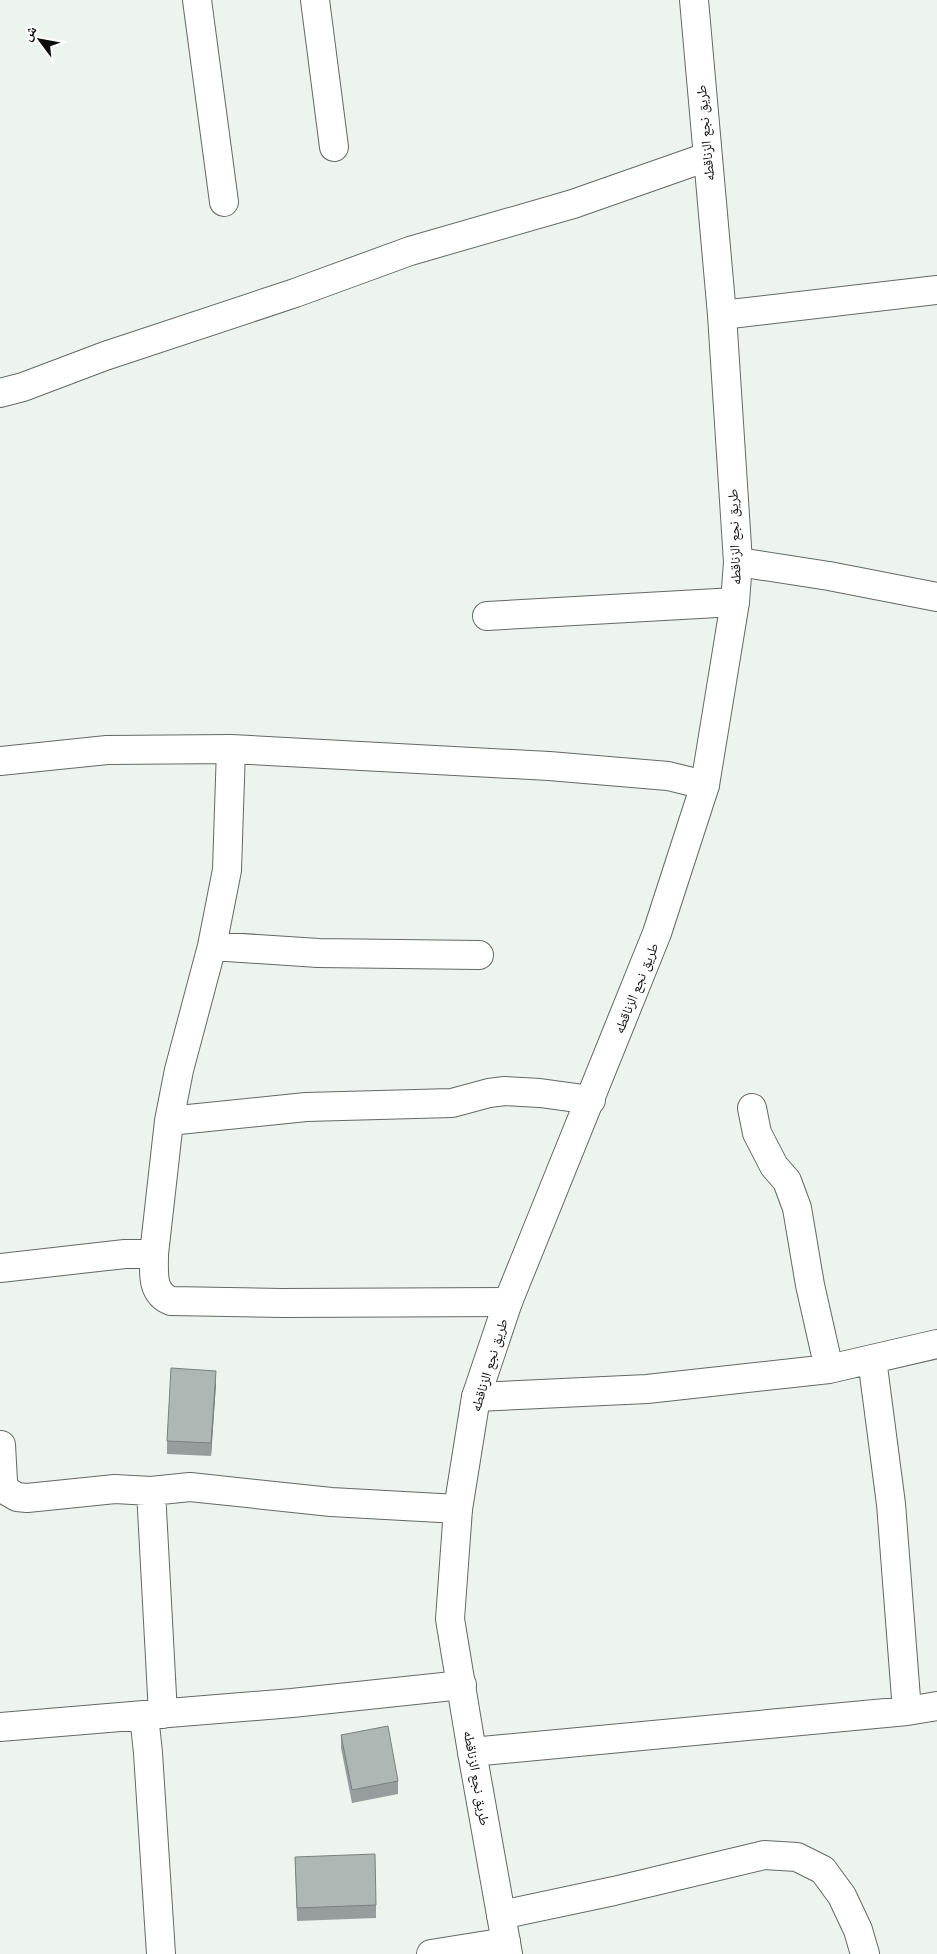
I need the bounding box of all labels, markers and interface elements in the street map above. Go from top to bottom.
north arrow [15,15,65,65]
text: ش [17,22,41,44]
street label: طريق نجع الزناقطه [692,84,719,182]
street label: طريق نجع الزناقطه [723,488,746,585]
street label: طريق نجع الزناقطه [610,940,663,1036]
street label: طريق نجع الزناقطه [466,1316,513,1414]
street label: طريق نجع الزناقطه [459,1729,494,1827]

